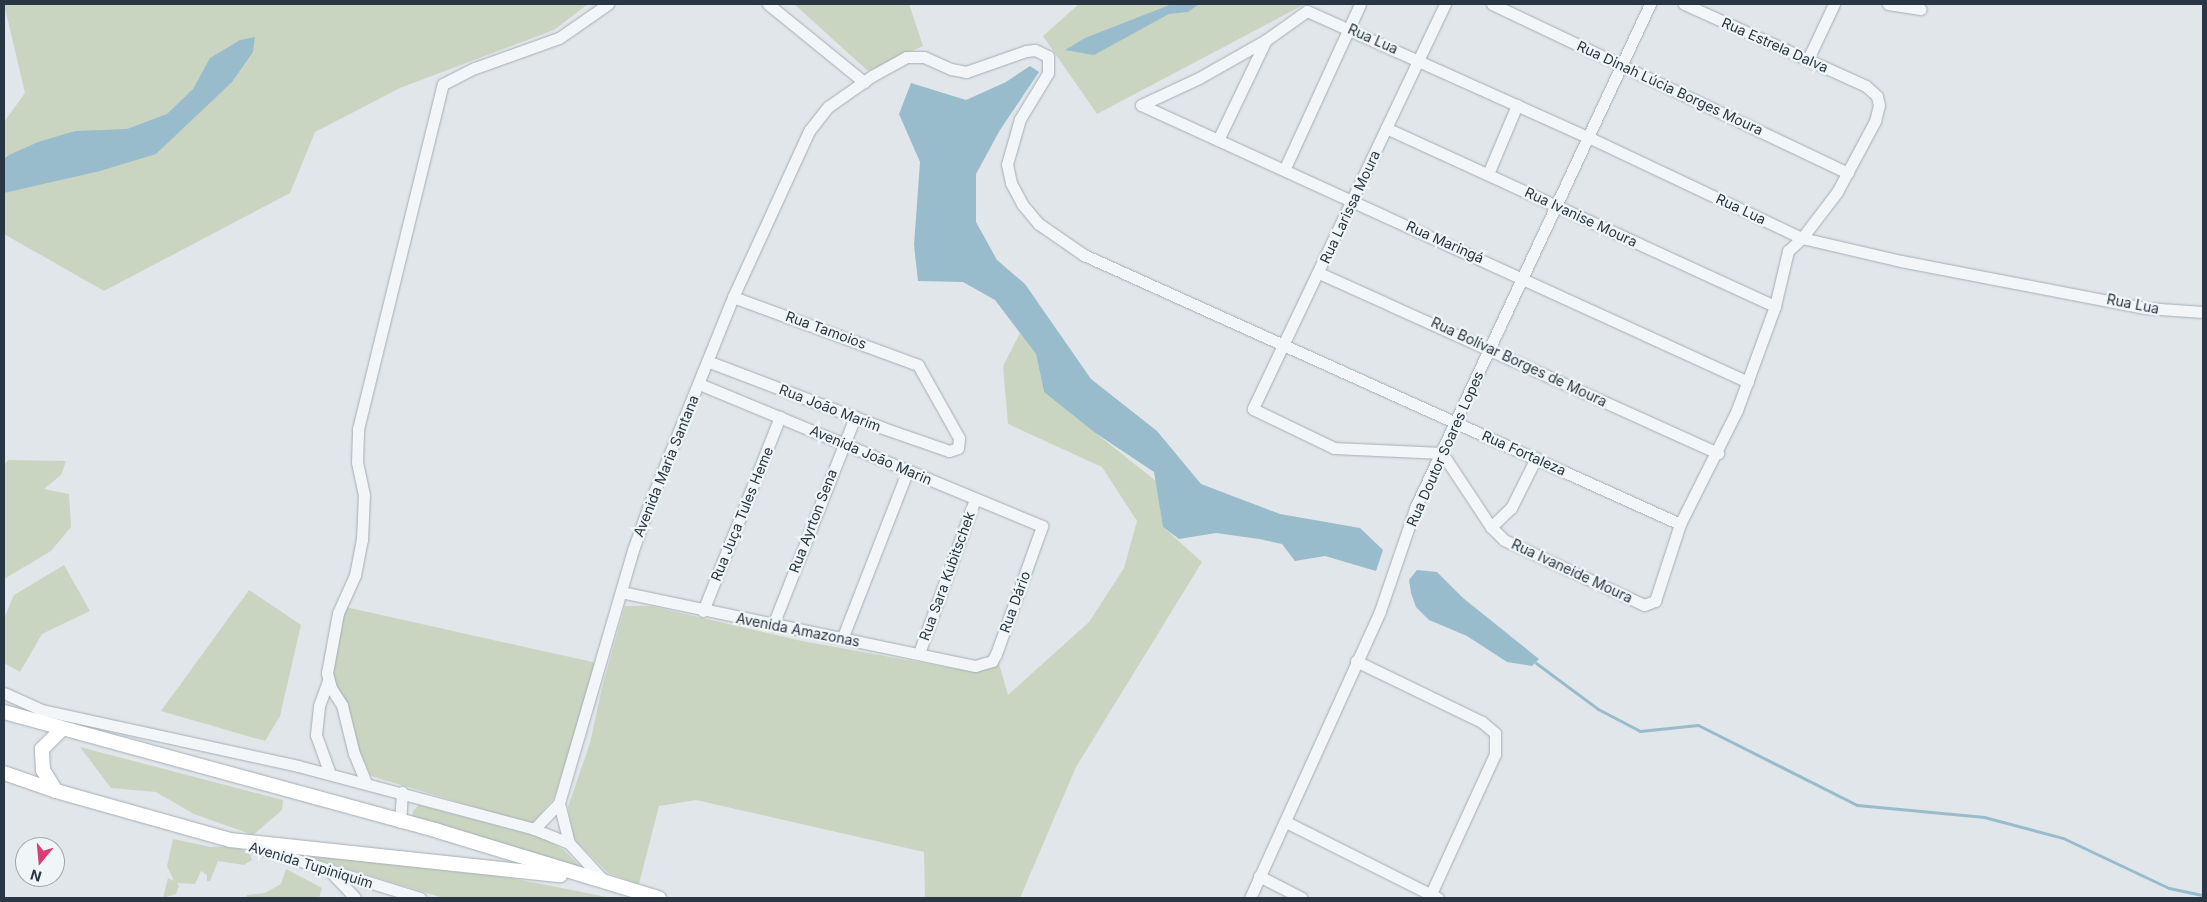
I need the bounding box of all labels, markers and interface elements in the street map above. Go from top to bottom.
street label: Rua Estrela Dalva [1719,14,1831,76]
street label: Rua Lua [1345,21,1401,57]
street label: Rua Dinah Lúcia Borges Moura [1574,37,1766,139]
street label: Rua Larissa Moura [1316,148,1384,266]
street label: Rua Ivanise Moura [1522,184,1640,250]
street label: Rua Lua [1713,190,1769,228]
street label: Rua Maringá [1404,217,1486,267]
street label: Rua Lua [2105,291,2161,317]
street label: Rua Tamoios [783,308,869,352]
street label: Rua Bolívar Borges de Moura [1428,314,1610,410]
street label: Rua Doutor Soares Lopes [1403,369,1487,529]
street label: Rua João Marim [777,381,883,435]
street label: Avenida Maria Santana [630,393,702,539]
street label: Avenida João Marin [807,422,935,488]
street label: Rua Fortaleza [1479,427,1569,479]
street label: Rua Juça Tules Heme [707,444,777,584]
street label: Rua Ayrton Sena [786,467,840,575]
street label: Rua Sara Kubitschek [916,509,978,643]
street label: Rua Ivaneide Moura [1509,536,1635,606]
street label: Rua Dário [996,569,1034,635]
street label: Avenida Amazonas [735,610,861,650]
north arrow [15,837,65,887]
street label: Avenida Tupiniquim [247,838,375,892]
text: N [28,866,43,886]

